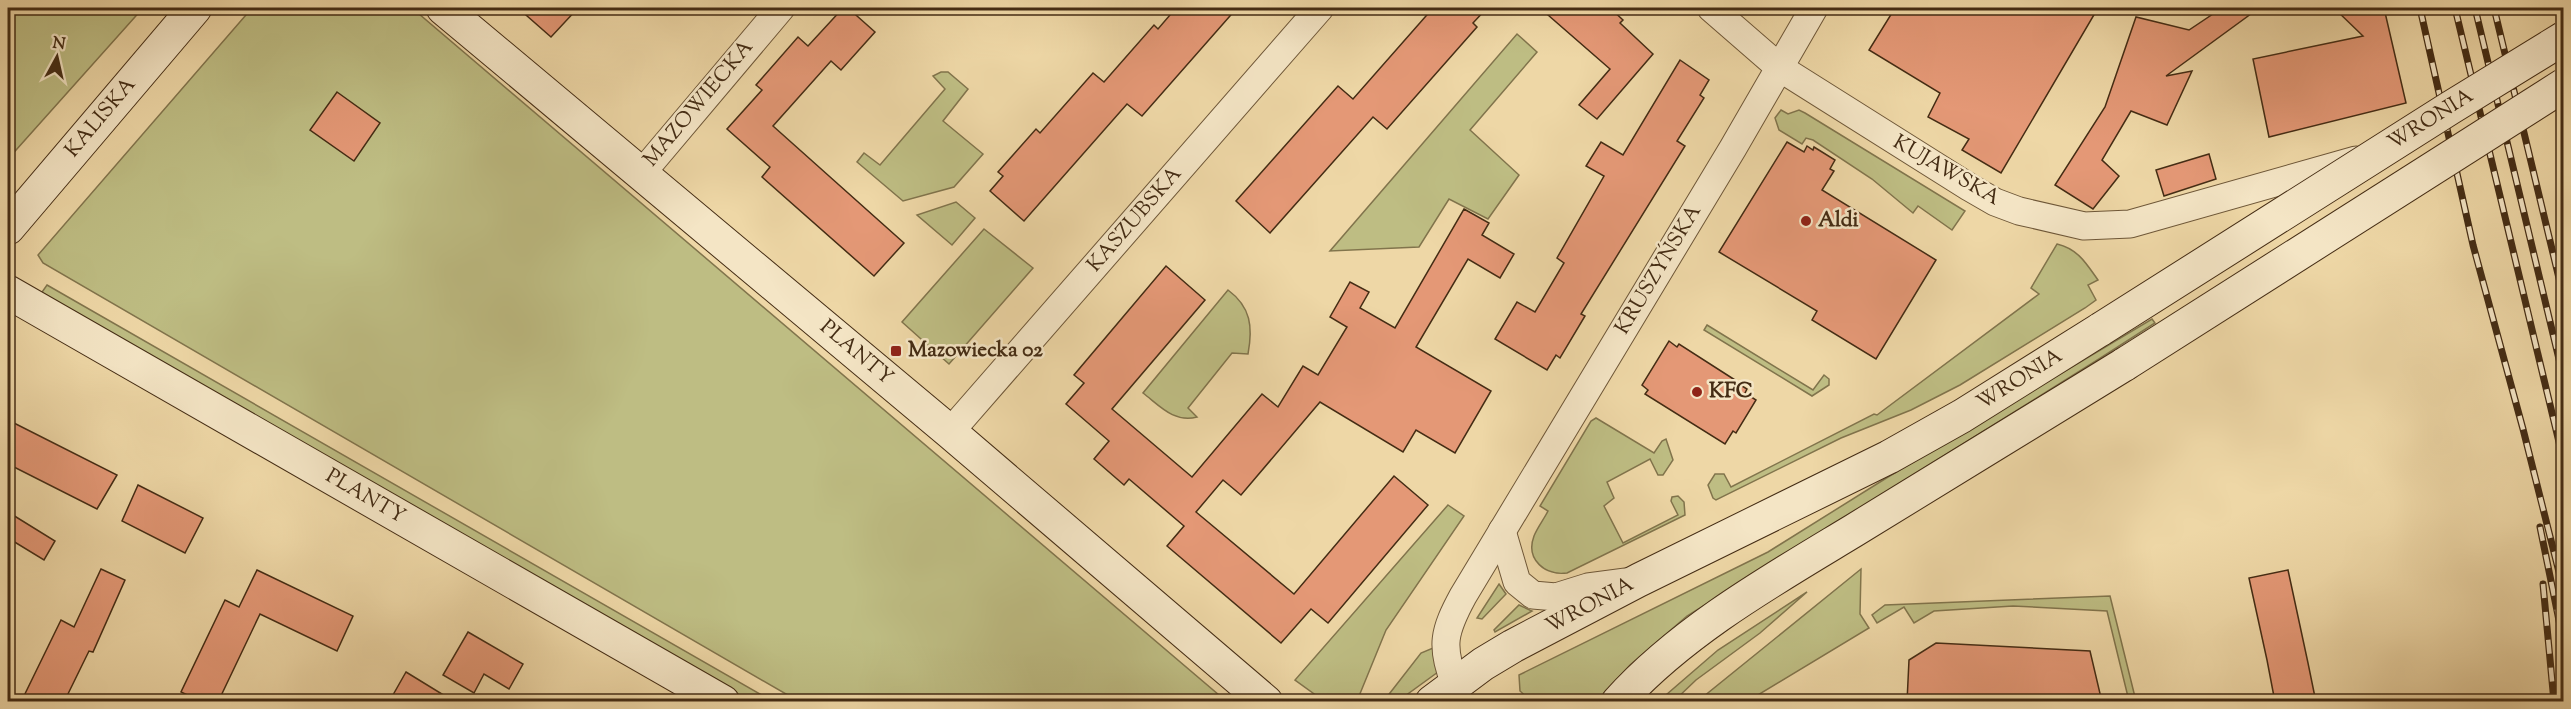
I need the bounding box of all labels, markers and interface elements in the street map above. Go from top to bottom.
north arrow [27,27,87,87]
text: N [51,32,67,57]
street label: MAZOWIECKA [637,34,761,174]
street label: KALISKA [58,71,144,165]
street label: WRONIA [2382,82,2480,158]
street label: KUJAWSKA [1887,128,2005,214]
street label: KASZUBSKA [1081,161,1189,279]
street label: KRUSZYŃSKA [1608,199,1710,341]
place label: Aldi [1818,206,1859,236]
marker: Aldi [1799,214,1813,228]
street label: PLANTY [813,313,899,393]
place label: Mazowiecka 02 [908,336,1043,366]
street label: WRONIA [1971,342,2069,418]
marker: Mazowiecka 02 [889,344,903,358]
place label: KFC [1709,377,1753,407]
marker: KFC [1690,385,1704,399]
street label: PLANTY [319,462,411,532]
street label: WRONIA [1541,570,1639,642]

